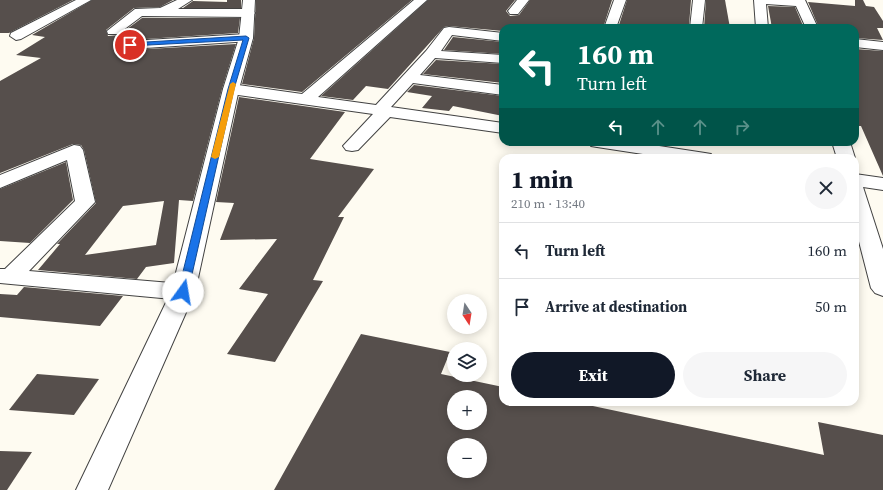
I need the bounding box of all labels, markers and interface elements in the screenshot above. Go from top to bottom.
pin [113,28,147,62]
icon: arrive [119,34,141,56]
text: 160 m [577,35,654,73]
icon: left [511,40,563,92]
text: Turn left [577,71,647,96]
icon: left [605,116,627,138]
icon: ahead [647,116,669,138]
icon: ahead [689,116,711,138]
icon: right [731,116,753,138]
text: 1 min [511,163,573,196]
button: close [805,167,847,209]
text: 210 m · 13:40 [511,195,585,212]
icon: left [511,240,533,262]
text: Turn left [545,240,605,261]
text: 160 m [807,240,847,261]
position arrow [162,271,204,313]
north arrow [447,294,487,334]
map controls [447,294,487,478]
icon: arrive [511,296,533,318]
text: Arrive at destination [545,296,687,317]
text: 50 m [815,296,847,317]
button: layers [447,342,487,382]
button: Exit [511,352,675,398]
button: Share [683,352,847,398]
button: + [447,390,487,430]
button: − [447,438,487,478]

